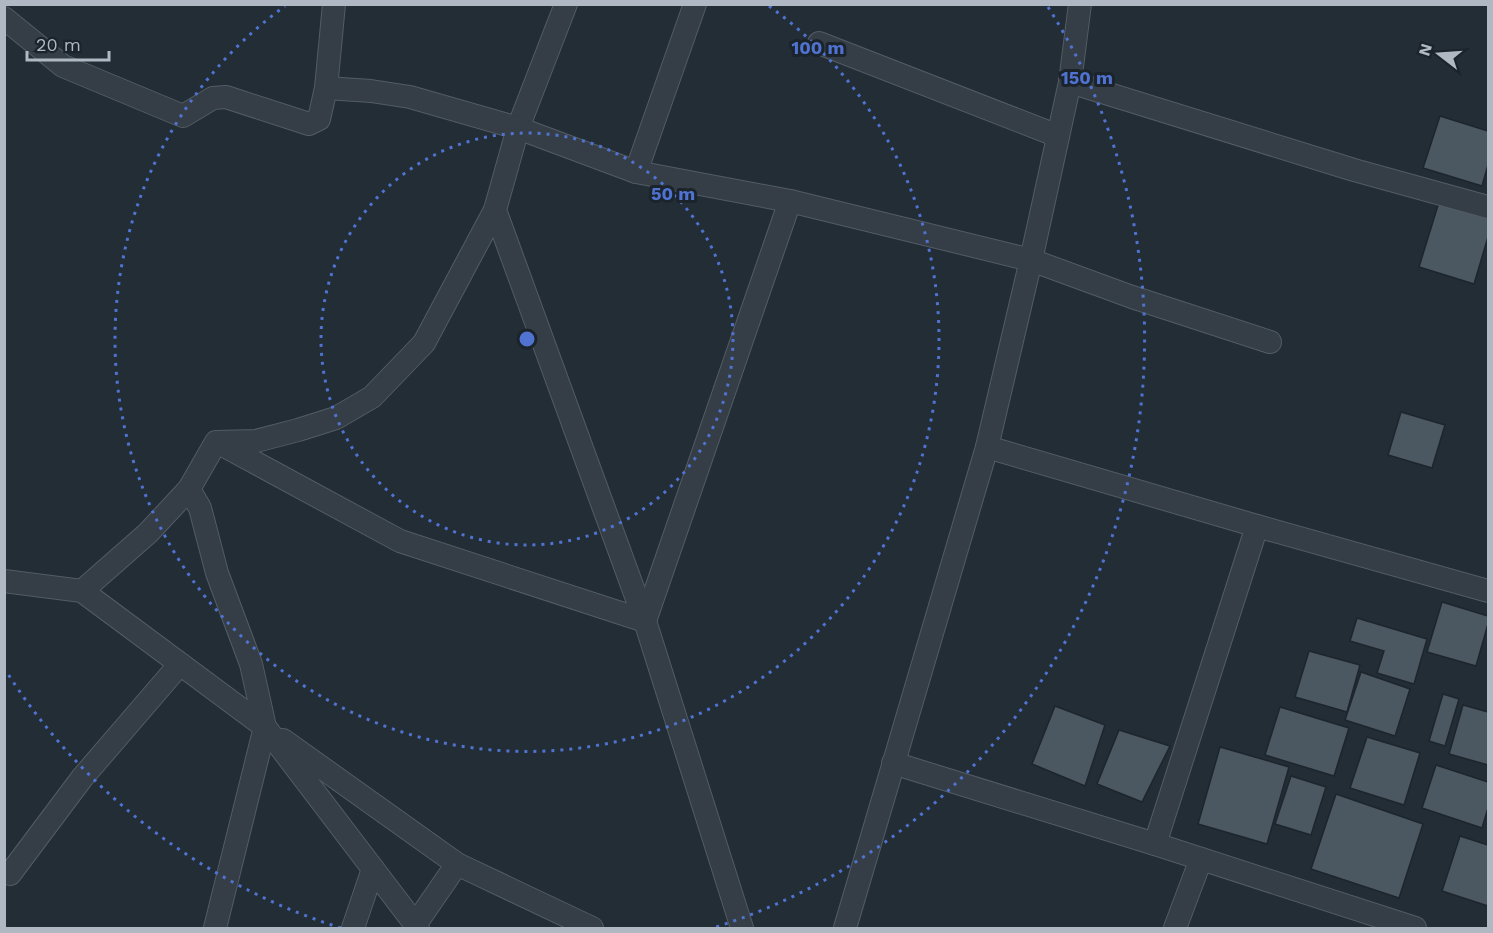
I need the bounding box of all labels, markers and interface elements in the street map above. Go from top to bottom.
scale bar [27,24,110,62]
north arrow [1409,24,1469,84]
text: 20 m [36,34,81,55]
text: 100 m [791,37,845,58]
text: N [1414,41,1436,58]
text: 150 m [1061,67,1113,88]
text: 50 m [651,183,695,204]
centre of rings [517,329,537,349]

